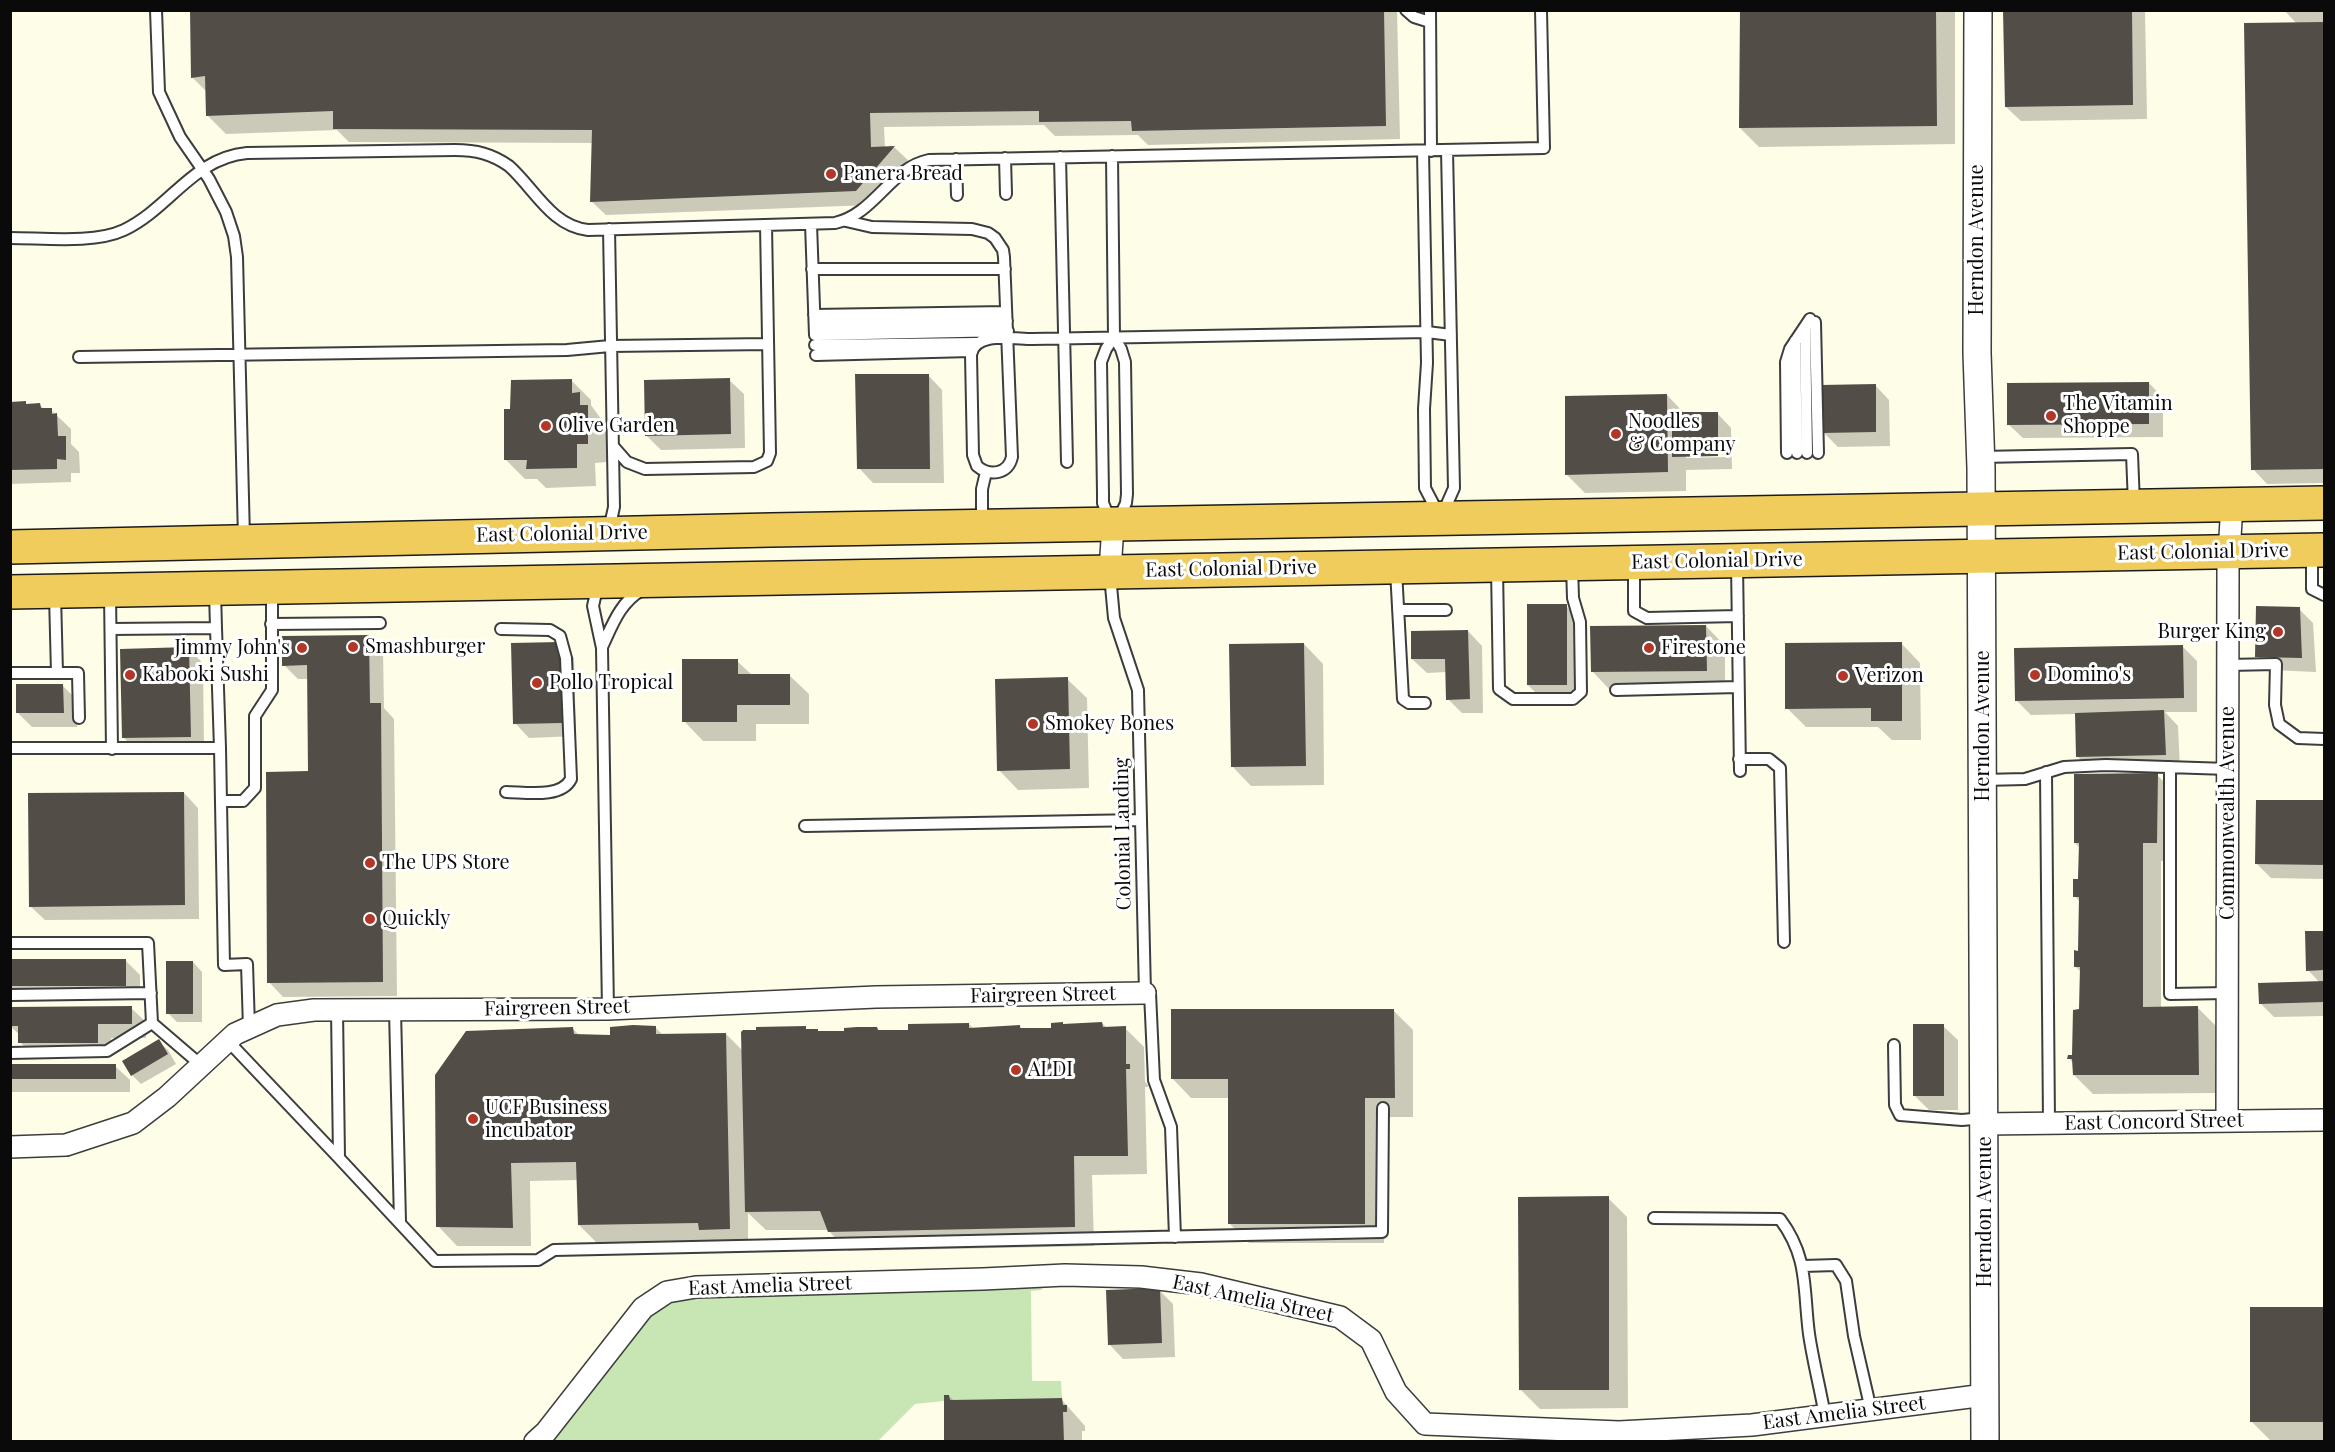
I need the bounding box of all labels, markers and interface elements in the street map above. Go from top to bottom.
place label: Panera Bread [843,162,963,186]
street label: Herndon Avenue [1965,164,1989,316]
marker: Panera Bread [824,167,838,181]
place label: The Vitamin Shoppe [2063,392,2173,439]
marker: The Vitamin Shoppe [2044,409,2058,423]
place label: Noodles & Company [1628,410,1736,457]
place label: Olive Garden [558,414,675,438]
marker: Olive Garden [539,419,553,433]
marker: Noodles & Company [1609,427,1623,441]
street label: East Colonial Drive [476,521,648,547]
street label: East Colonial Drive [2117,539,2289,565]
street label: East Colonial Drive [1631,548,1803,574]
street label: East Colonial Drive [1145,556,1317,582]
place label: Burger King [2157,620,2266,644]
marker: Burger King [2271,625,2285,639]
place label: Smashburger [365,635,485,659]
place label: Jimmy John's [174,636,290,660]
place label: Firestone [1661,636,1746,660]
marker: Smashburger [346,640,360,654]
marker: Jimmy John's [295,641,309,655]
marker: Firestone [1642,641,1656,655]
street label: Herndon Avenue [1971,650,1995,802]
place label: Kabooki Sushi [142,663,269,687]
place label: Domino's [2047,663,2131,687]
place label: Verizon [1855,664,1924,688]
marker: Kabooki Sushi [123,668,137,682]
marker: Domino's [2028,668,2042,682]
marker: Verizon [1836,669,1850,683]
place label: Pollo Tropical [549,671,673,695]
marker: Pollo Tropical [530,676,544,690]
street label: Commonwealth Avenue [2216,706,2240,920]
place label: Smokey Bones [1045,712,1174,736]
marker: Smokey Bones [1026,717,1040,731]
street label: Colonial Landing [1110,757,1136,911]
place label: The UPS Store [382,851,510,875]
marker: The UPS Store [363,856,377,870]
place label: Quickly [382,907,450,931]
marker: Quickly [363,912,377,926]
street label: Fairgreen Street [970,982,1116,1008]
street label: Fairgreen Street [484,995,630,1021]
place label: ALDI [1028,1058,1073,1082]
marker: ALDI [1009,1063,1023,1077]
place label: UCF Business incubator [485,1096,607,1143]
street label: East Concord Street [2064,1108,2244,1136]
marker: UCF Business incubator [466,1112,480,1126]
street label: Herndon Avenue [1973,1136,1997,1288]
street label: East Amelia Street [1170,1270,1336,1328]
street label: East Amelia Street [688,1271,852,1301]
street label: East Amelia Street [1761,1391,1927,1435]

